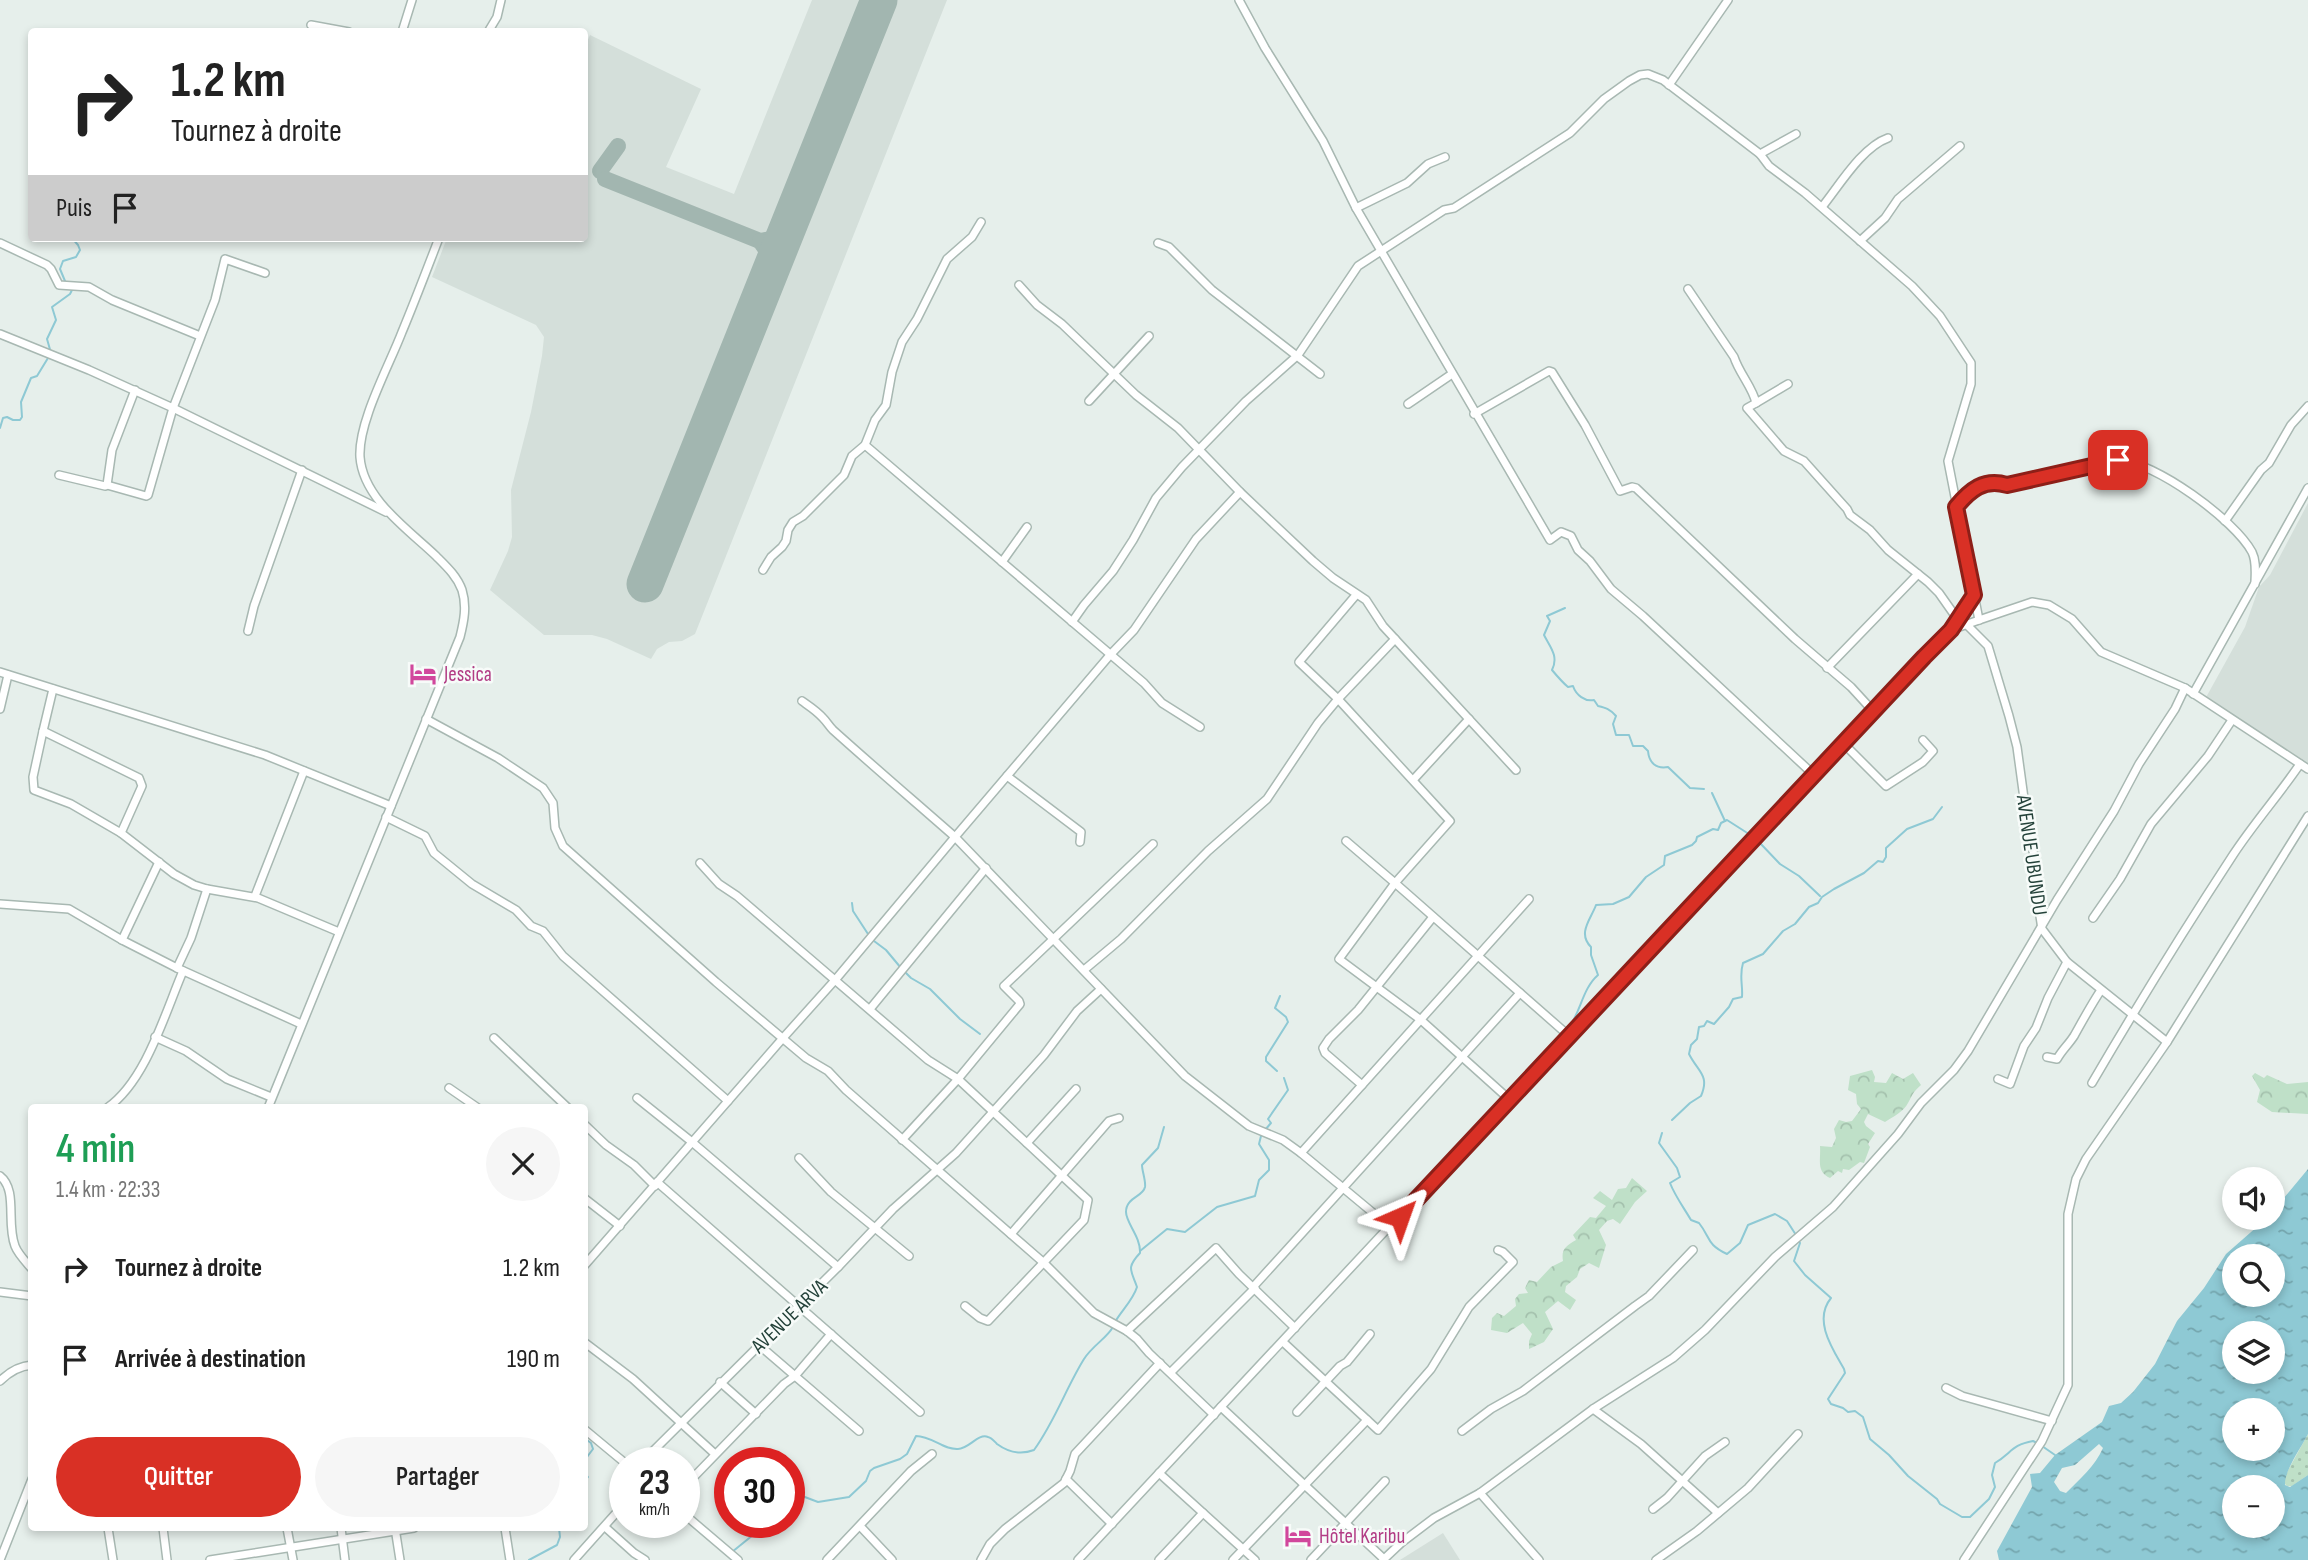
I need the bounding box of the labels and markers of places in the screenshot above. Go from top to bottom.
pin [2088,430,2148,490]
hotel icon: Jessica [408,659,438,689]
place label: Jessica [443,662,492,687]
hotel icon: Hôtel Karibu [1283,1521,1313,1551]
place label: Hôtel Karibu [1319,1524,1405,1549]

